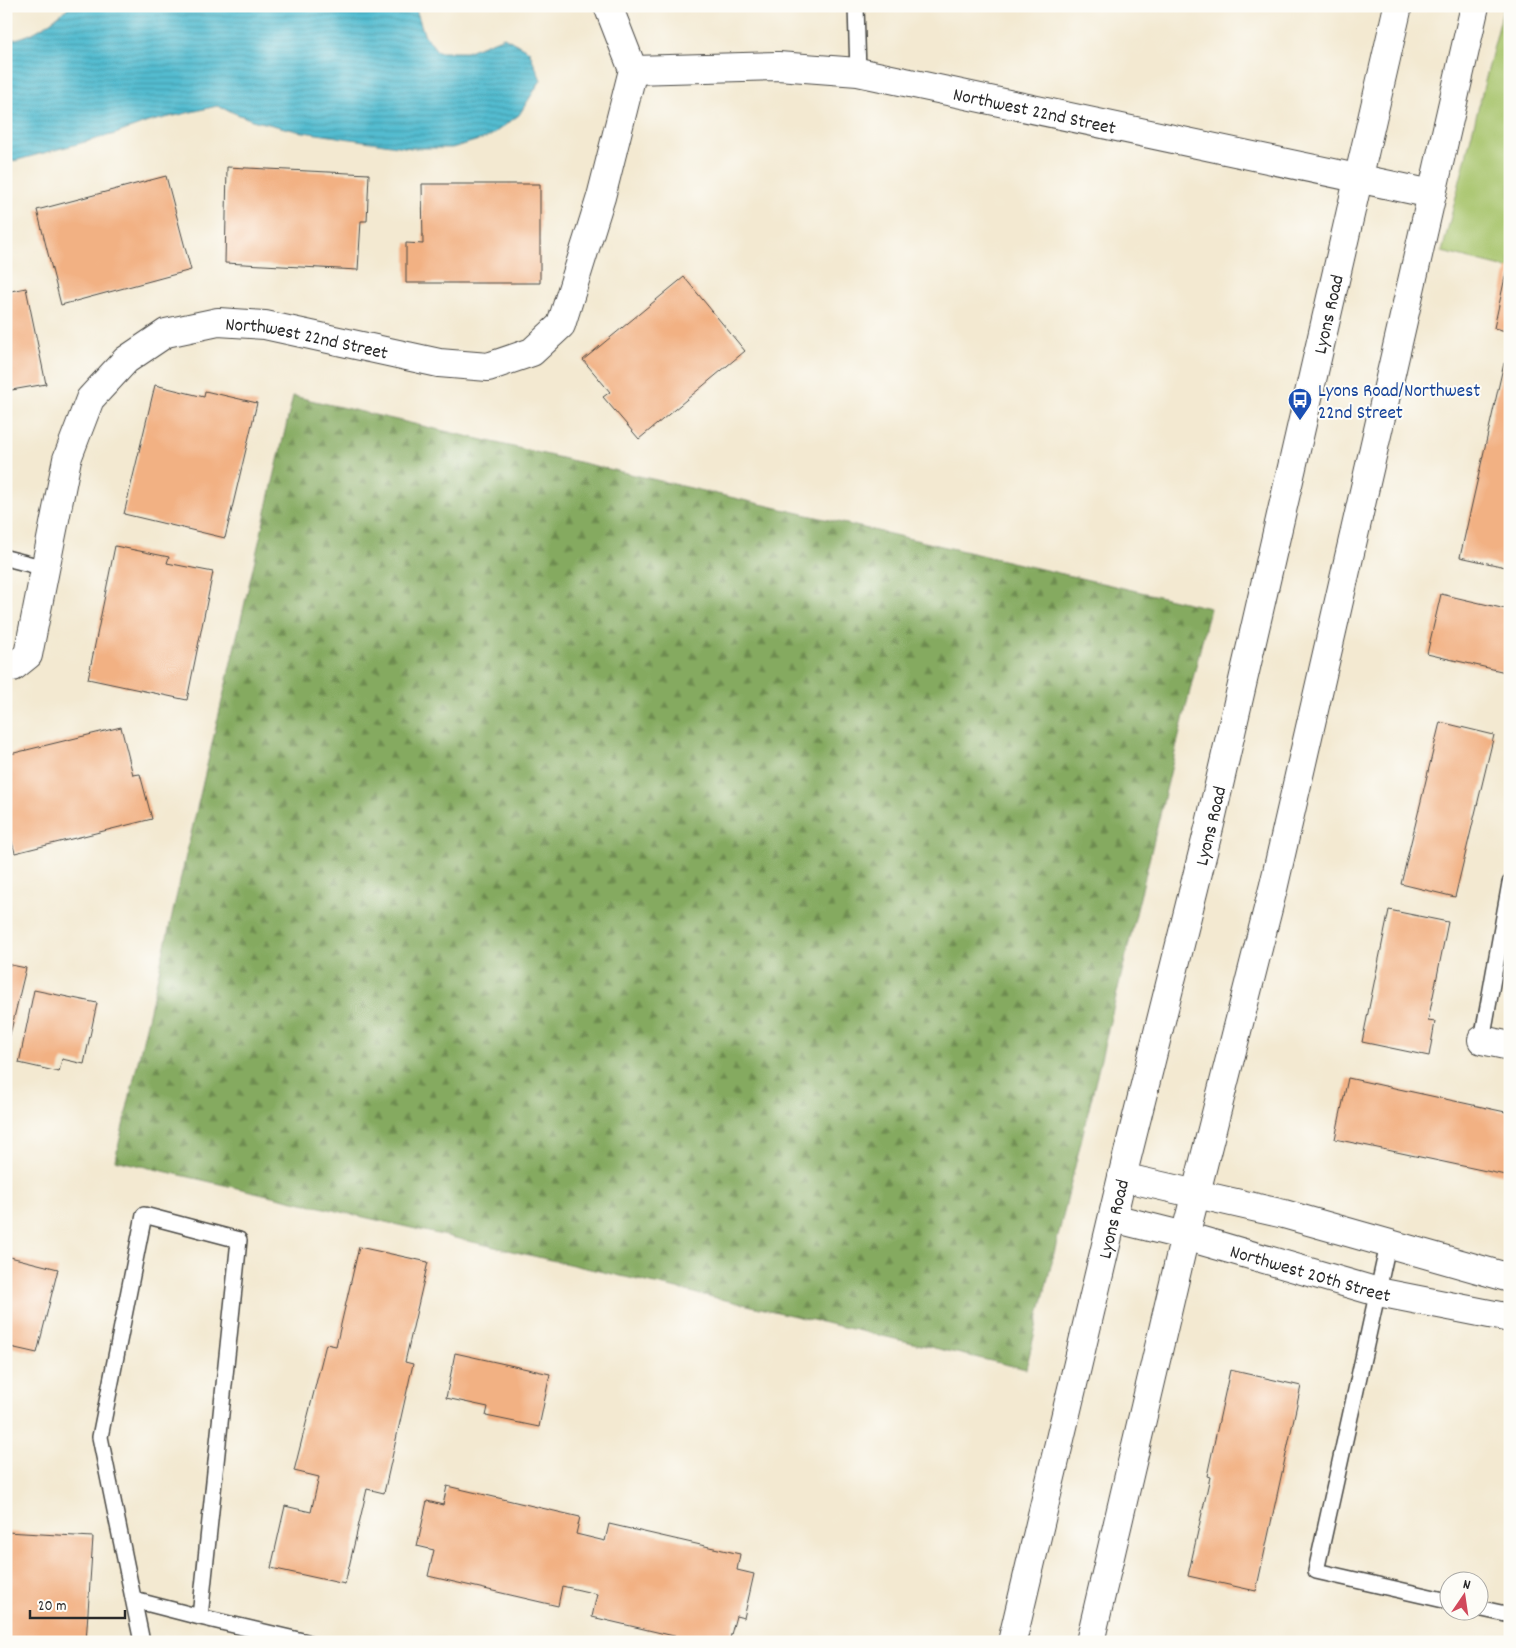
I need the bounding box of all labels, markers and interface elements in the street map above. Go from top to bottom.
street label: Northwest 22nd Street [950,83,1118,143]
street label: Lyons Road [1308,272,1353,357]
street label: Northwest 22nd Street [224,312,390,368]
place label: Lyons Road/Northwest 22nd Street [1318,379,1480,428]
bus stop icon: Lyons Road/Northwest 22nd Street [1287,387,1313,421]
street label: Lyons Road [1190,784,1235,869]
street label: Lyons Road [1093,1177,1138,1262]
street label: Northwest 20th Street [1226,1240,1392,1311]
north arrow [1438,1570,1488,1620]
text: N [1461,1575,1472,1596]
scale bar [30,1588,125,1620]
text: 20 m [38,1596,66,1618]

